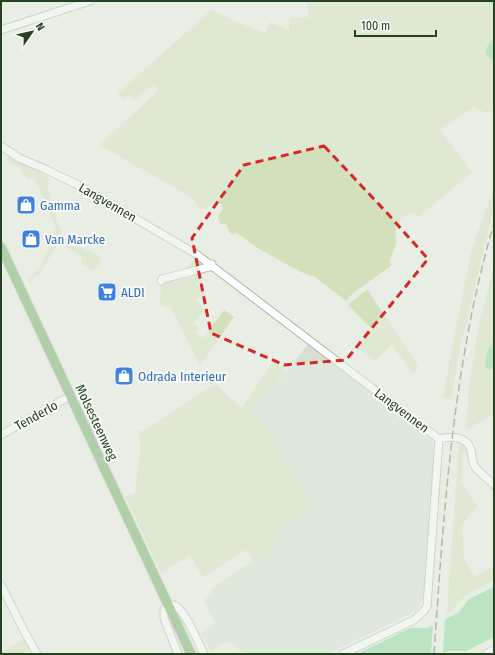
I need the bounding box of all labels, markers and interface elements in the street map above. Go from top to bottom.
north arrow [12,12,52,52]
scale bar [355,12,436,38]
text: 100 m [361,19,390,33]
text: N [33,20,47,33]
street label: Langvennen [76,180,139,225]
shop icon: Gamma [15,194,37,216]
place label: Gamma [40,198,80,213]
shop icon: Van Marcke [20,228,42,250]
place label: Van Marcke [45,232,105,247]
supermarket icon: ALDI [96,281,118,303]
place label: ALDI [121,285,145,300]
shop icon: Odrada Interieur [113,365,135,387]
place label: Odrada Interieur [138,369,227,384]
street label: Molsesteenweg [72,382,121,463]
street label: Langvennen [372,385,432,436]
street label: Tenderlo [12,397,60,433]

